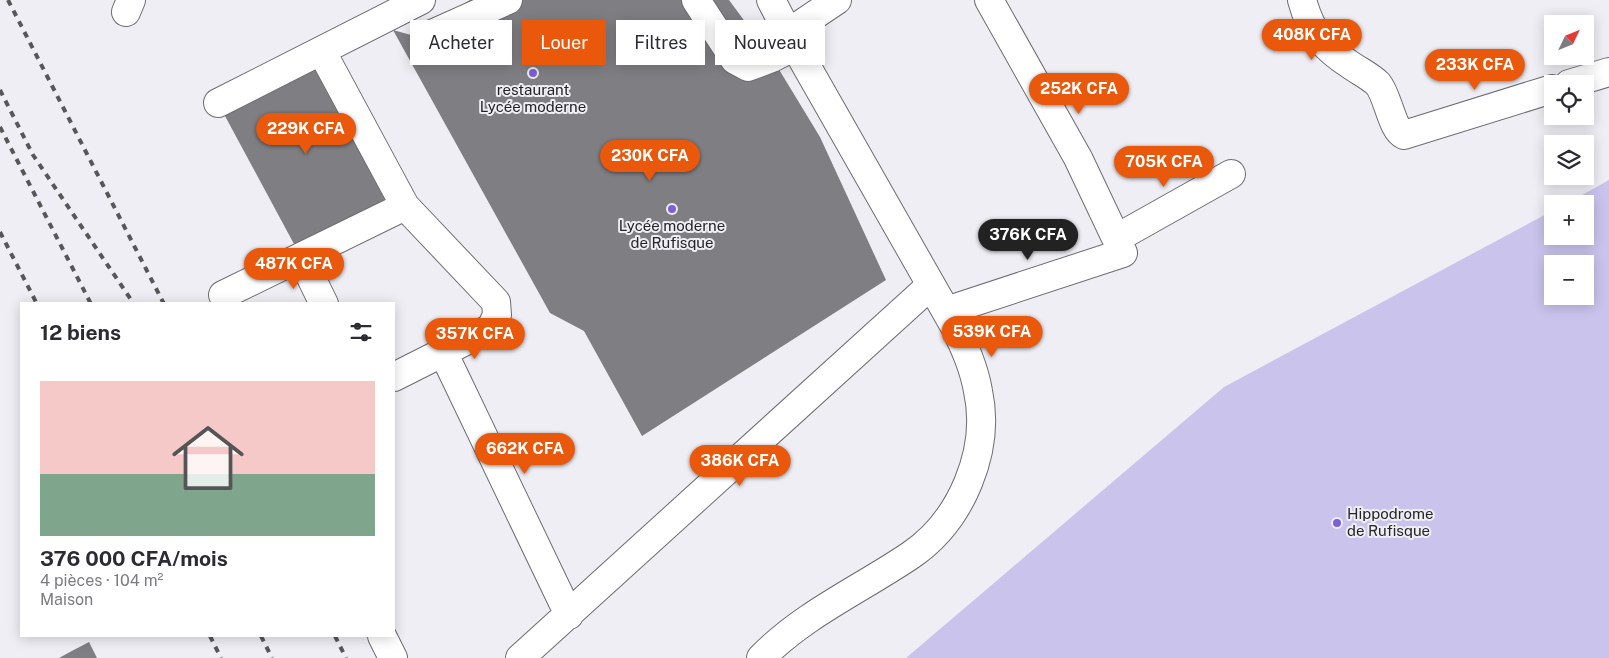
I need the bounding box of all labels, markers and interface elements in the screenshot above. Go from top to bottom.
north arrow [1544,15,1594,65]
map controls [1544,15,1594,305]
pin: 408K CFA [1260,18,1364,61]
chip: Acheter [410,20,512,65]
chip: Louer [522,20,606,65]
chip: Filtres [616,20,705,65]
chip: Nouveau [715,20,825,65]
text: 408K CFA [1273,25,1351,44]
pin: 233K CFA [1423,48,1527,91]
text: 233K CFA [1436,55,1514,74]
marker: restaurant Lycée moderne [527,67,539,79]
pin: 252K CFA [1027,72,1131,115]
button: locate [1544,75,1594,125]
text: 252K CFA [1040,79,1118,98]
place label: restaurant Lycée moderne [480,81,586,115]
pin: 229K CFA [254,112,358,155]
text: 229K CFA [267,119,345,138]
button: layers [1544,135,1594,185]
pin: 230K CFA [598,140,702,182]
text: 230K CFA [611,146,689,165]
pin: 705K CFA [1112,146,1216,188]
text: 705K CFA [1125,152,1203,171]
button: + [1544,195,1594,245]
marker: Lycée moderne de Rufisque [666,203,678,215]
place label: Lycée moderne de Rufisque [619,217,725,251]
pin: 376K CFA [976,218,1080,261]
text: 376K CFA [989,225,1067,244]
pin: 487K CFA [242,248,346,290]
text: 487K CFA [255,254,333,273]
button: − [1544,255,1594,305]
pin: 539K CFA [940,316,1044,358]
icon: filters [347,318,375,346]
pin: 357K CFA [423,318,527,360]
text: 12 biens [40,320,121,345]
text: 539K CFA [953,322,1031,341]
text: 357K CFA [436,324,514,343]
icon: home [163,413,253,503]
pin: 662K CFA [473,432,577,475]
text: 662K CFA [486,439,564,458]
pin: 386K CFA [688,444,792,487]
text: 386K CFA [701,451,779,470]
place label: Hippodrome de Rufisque [1347,505,1433,539]
marker: Hippodrome de Rufisque [1331,517,1343,529]
text: 376 000 CFA/mois [40,546,228,571]
text: 4 pièces · 104 m² [40,571,163,590]
text: Maison [40,590,93,609]

